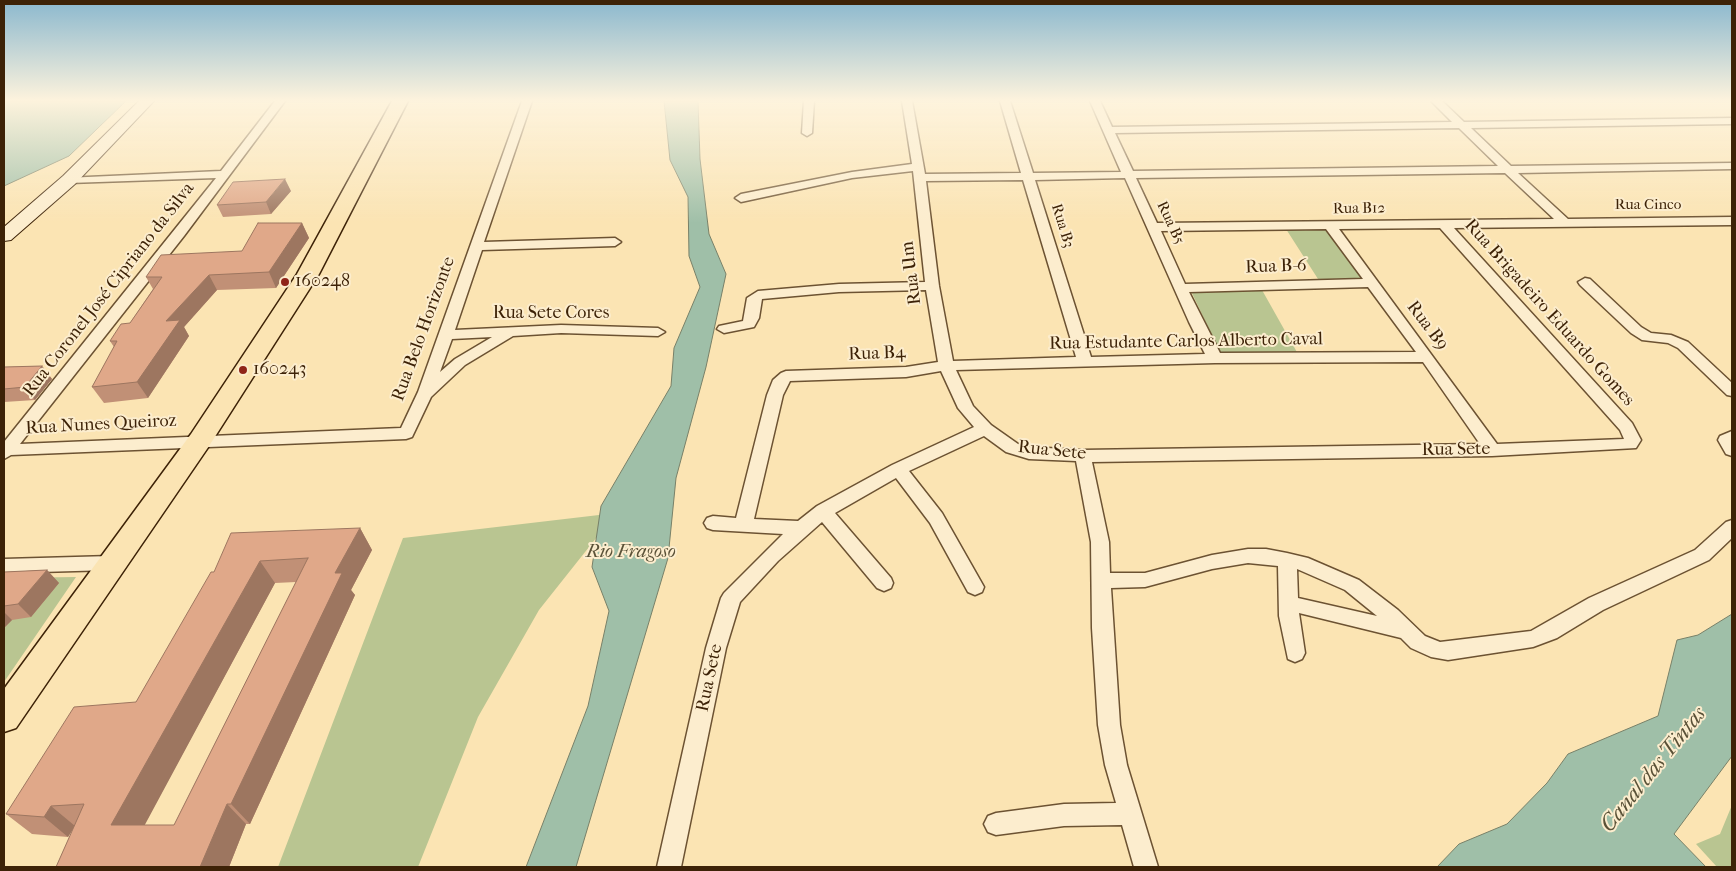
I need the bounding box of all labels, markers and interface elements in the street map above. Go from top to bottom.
street label: Rua Coronel José Cipriano da Silva [19,179,199,401]
street label: Rua Cinco [1615,196,1681,214]
street label: Rua B5 [1152,199,1188,247]
street label: Rua B12 [1333,200,1385,218]
street label: Rua B3 [1047,202,1077,250]
street label: Rua Brigadeiro Eduardo Gomes [1459,215,1639,411]
street label: Rua Um [897,240,927,306]
street label: Rua Belo Horizonte [388,254,460,404]
street label: Rua B-6 [1245,255,1307,279]
place label: 160248 [295,271,350,293]
marker: 160248 [279,276,291,288]
street label: Rua B9 [1401,297,1453,355]
street label: Rua Sete Cores [493,303,609,325]
street label: Rua Estudante Carlos Alberto Caval [1049,329,1323,355]
street label: Rua B4 [848,342,906,366]
place label: 160243 [253,359,306,381]
marker: 160243 [237,364,249,376]
street label: Rua Nunes Queiroz [25,410,177,440]
street label: Rua Sete [1017,437,1087,465]
street label: Rua Sete [1421,439,1491,461]
water label: Rio Fragoso [586,541,676,563]
street label: Rua Sete [692,642,728,714]
water label: Canal das Tintas [1596,702,1712,838]

